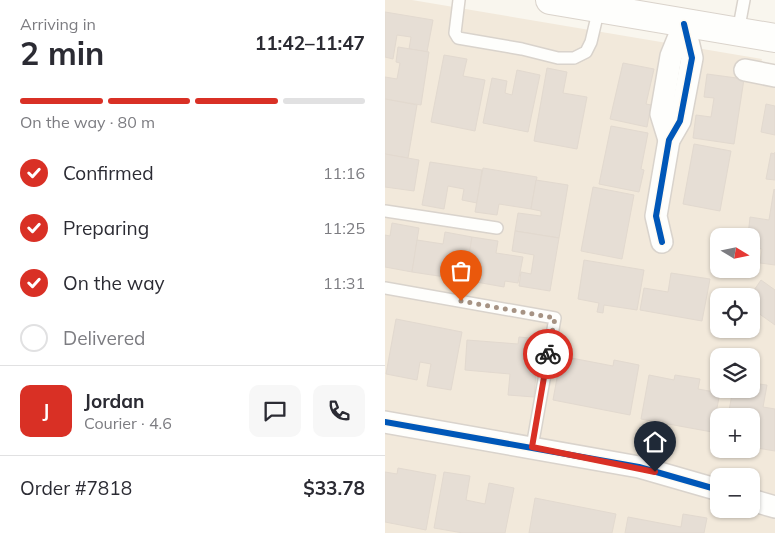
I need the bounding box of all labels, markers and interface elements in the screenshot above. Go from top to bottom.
text: Arriving in [20,14,96,34]
text: 11:42–11:47 [255,31,365,55]
text: 2 min [20,33,104,73]
text: On the way · 80 m [20,112,155,132]
icon: check [20,159,48,187]
text: Confirmed [63,161,154,185]
text: 11:16 [323,163,365,183]
icon: check [20,214,48,242]
text: Preparing [63,216,149,240]
text: 11:25 [323,218,365,238]
north arrow [710,228,760,278]
map controls [710,228,760,518]
pin [440,250,482,301]
icon: bag [447,257,475,285]
icon: check [20,269,48,297]
text: On the way [63,271,165,295]
text: 11:31 [323,273,365,293]
button: locate [710,288,760,338]
text: Delivered [63,326,145,350]
courier [523,329,573,379]
icon: bike [534,340,562,368]
button: layers [710,348,760,398]
button: chat [249,385,301,437]
button: phone [313,385,365,437]
text: Jordan [84,389,144,413]
text: J [43,399,49,423]
button: + [710,408,760,458]
text: Courier · 4.6 [84,413,172,433]
pin [634,421,676,472]
icon: home [641,428,669,456]
button: − [710,468,760,518]
text: Order #7818 [20,476,132,500]
text: $33.78 [303,476,365,500]

